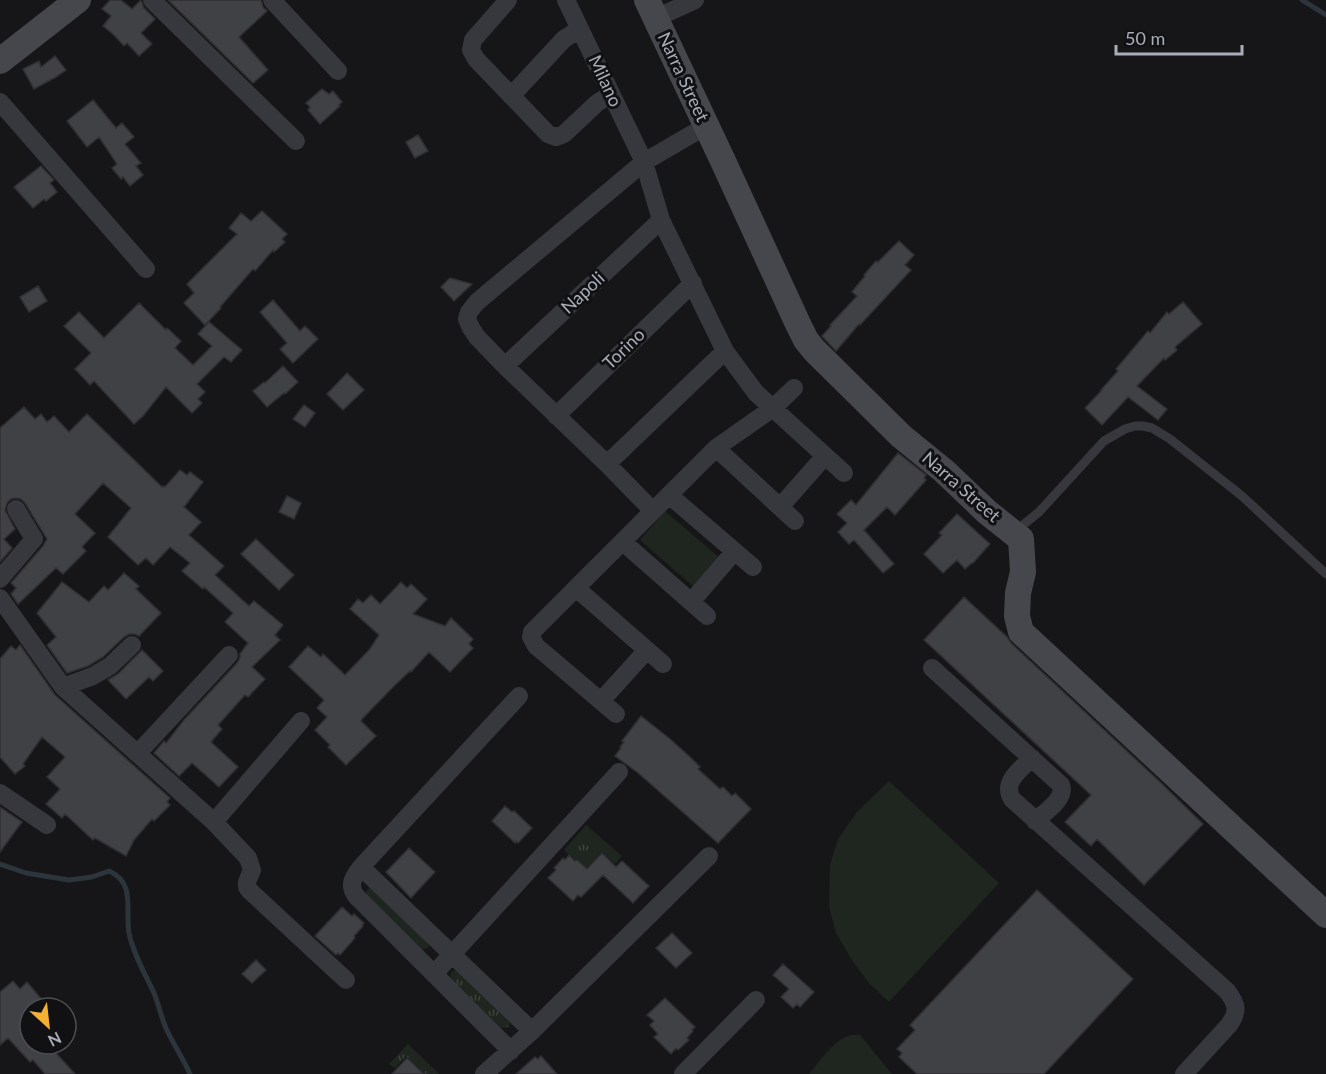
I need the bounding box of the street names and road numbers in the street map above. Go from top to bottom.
street label: Narra Street [654,28,714,125]
street label: Milano [584,51,627,110]
street label: Napoli [556,267,609,318]
street label: Torino [598,323,649,373]
street label: Narra Street [918,446,1006,527]

